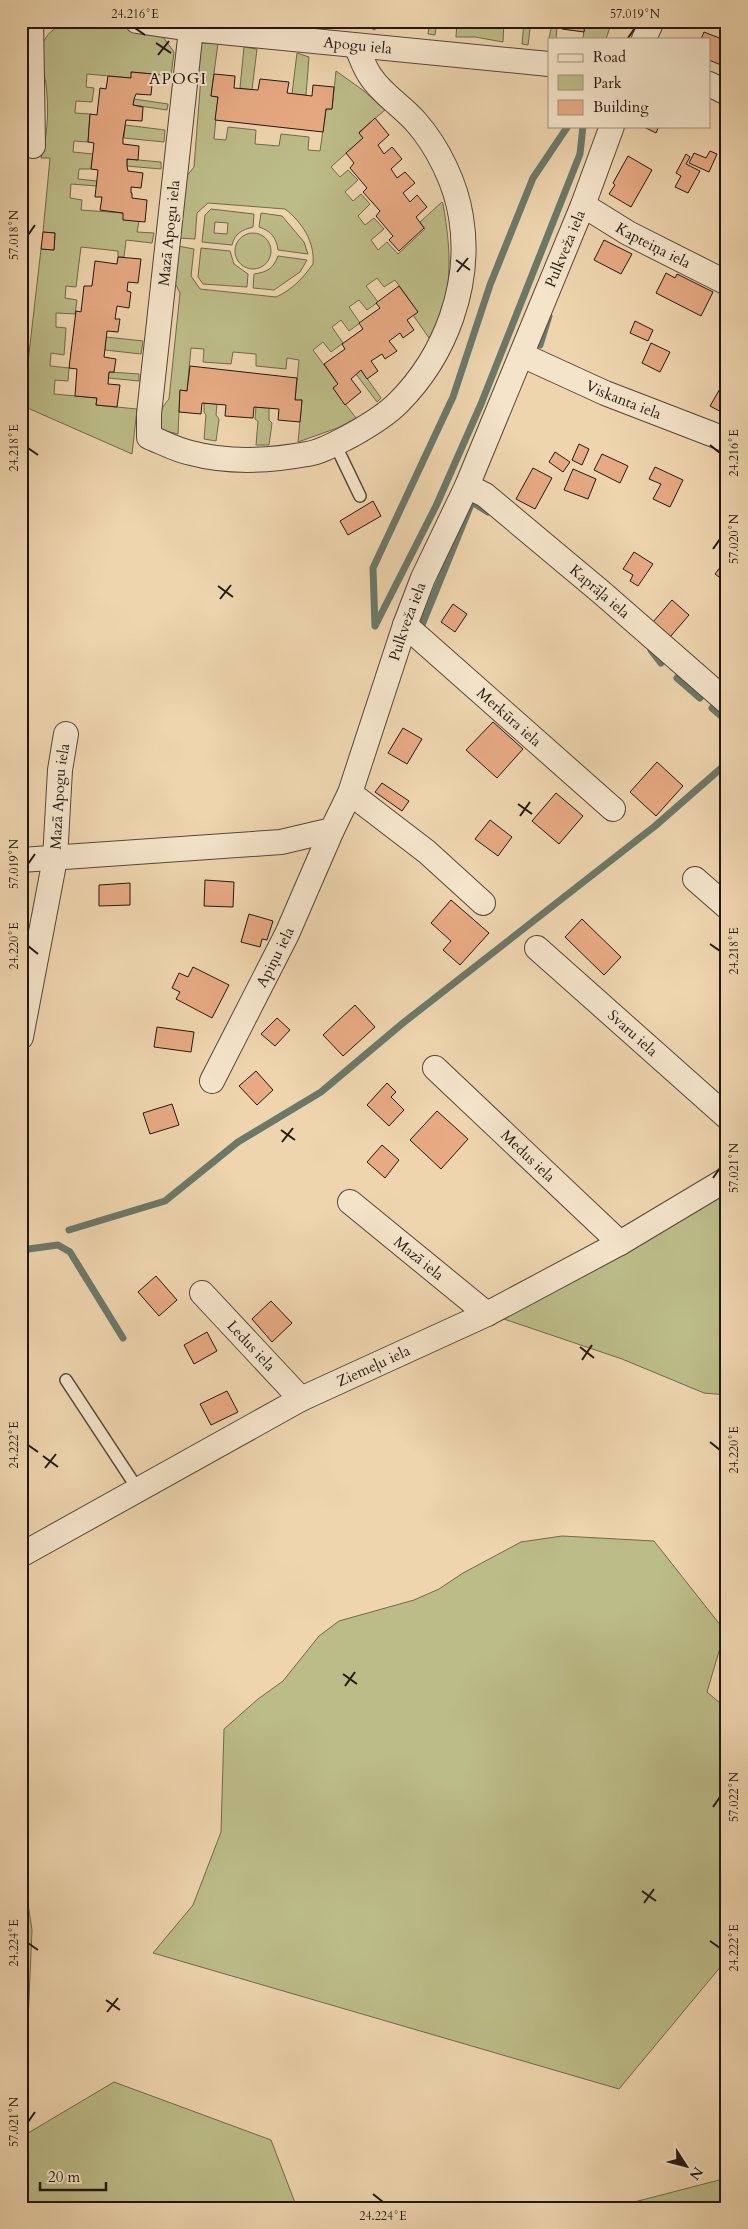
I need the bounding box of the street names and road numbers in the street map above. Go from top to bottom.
street label: Apogu iela [322,32,393,59]
street label: Mazā Apogu iela [153,178,185,287]
street label: Pulkveža iela [540,207,590,290]
street label: Kapteiņa iela [612,218,694,273]
street label: Viskanta iela [582,375,665,424]
street label: Kaprāļa iela [565,560,635,623]
street label: Pulkveža iela [384,579,431,663]
street label: Merkūra iela [473,683,546,751]
street label: Mazā Apogu iela [46,741,74,850]
street label: Apiņu iela [251,924,299,991]
street label: Svaru iela [603,1005,662,1061]
street label: Medus iela [497,1125,560,1187]
street label: Mazā iela [390,1232,449,1285]
street label: Ledus iela [223,1316,280,1376]
street label: Ziemeļu iela [333,1340,414,1391]

